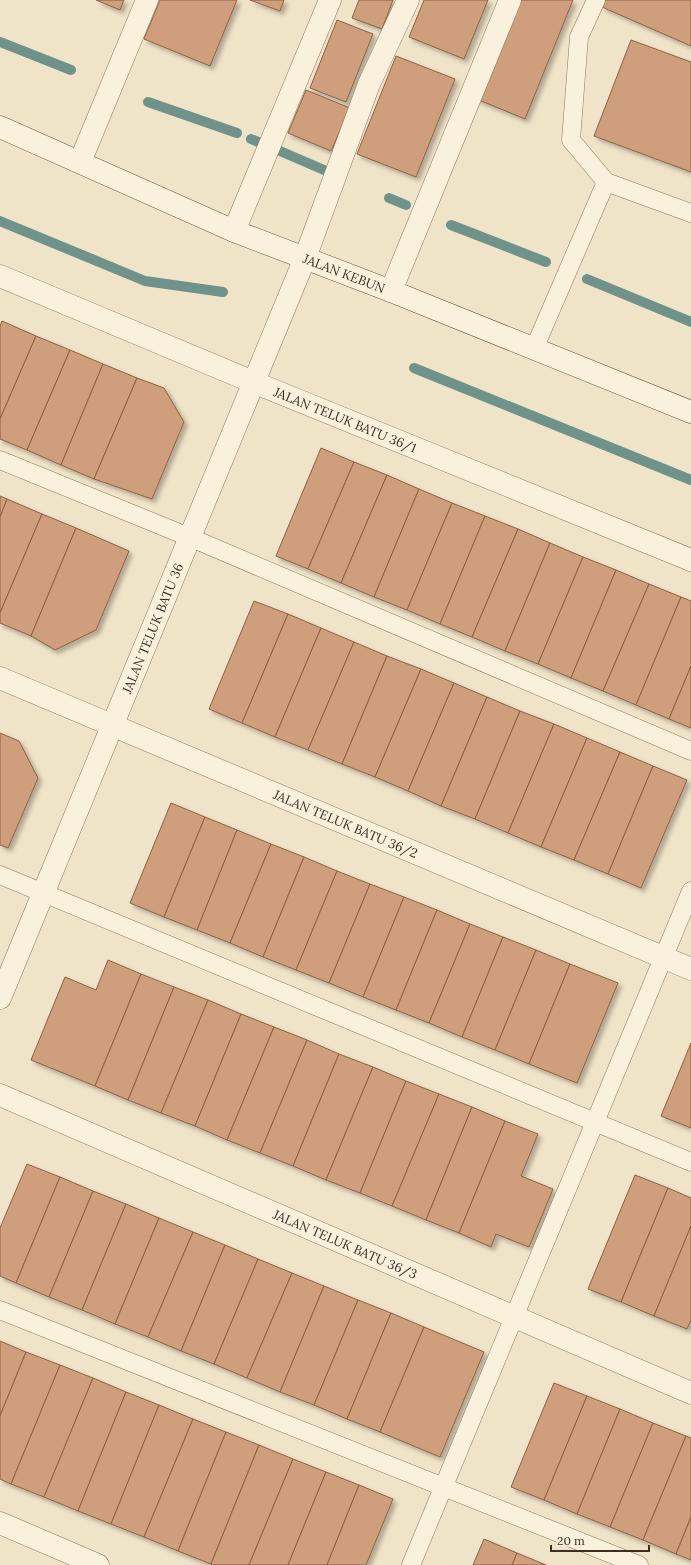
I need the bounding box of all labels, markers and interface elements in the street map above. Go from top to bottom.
street label: JALAN KEBUN [300,250,388,297]
street label: JALAN TELUK BATU 36/1 [270,383,419,457]
street label: JALAN TELUK BATU 36 [118,561,187,697]
street label: JALAN TELUK BATU 36/2 [270,786,420,862]
street label: JALAN TELUK BATU 36/3 [269,1205,420,1283]
scale bar [551,1527,649,1553]
text: 20 m [557,1533,585,1548]

